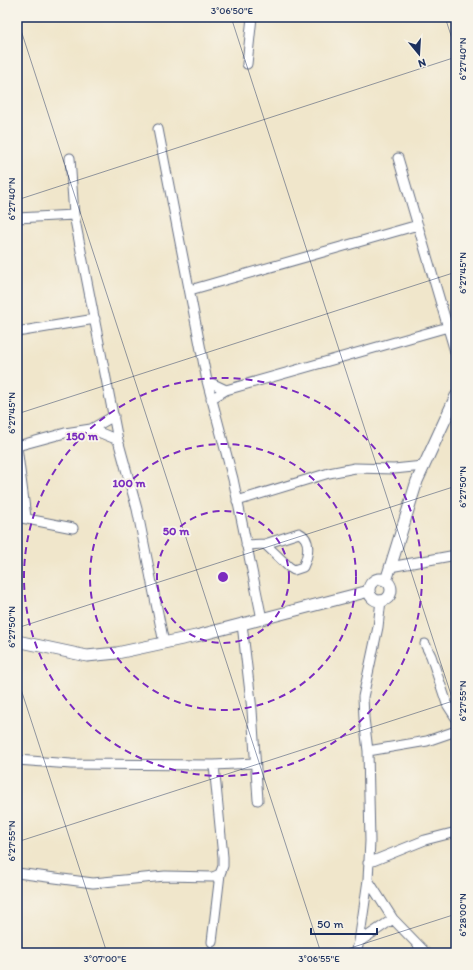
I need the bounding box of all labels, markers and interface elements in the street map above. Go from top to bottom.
text: 3°06'50"E [211,4,254,17]
north arrow [399,34,439,74]
text: 6°27'40"N [456,37,469,80]
text: N [416,56,427,70]
text: 6°27'40"N [5,177,18,220]
text: 6°27'45"N [456,252,469,294]
text: 6°27'45"N [5,392,18,434]
text: 150 m [66,429,99,443]
text: 6°27'50"N [456,466,469,508]
text: 100 m [112,476,146,490]
text: 50 m [163,524,190,538]
centre of rings [216,570,230,584]
text: 6°27'50"N [5,606,18,648]
text: 6°27'55"N [456,680,469,722]
text: 6°27'55"N [5,820,18,862]
text: 6°28'00"N [456,893,469,937]
scale bar [311,910,377,936]
text: 50 m [317,917,343,931]
text: 3°07'00"E [84,952,127,965]
text: 3°06'55"E [298,952,340,965]

